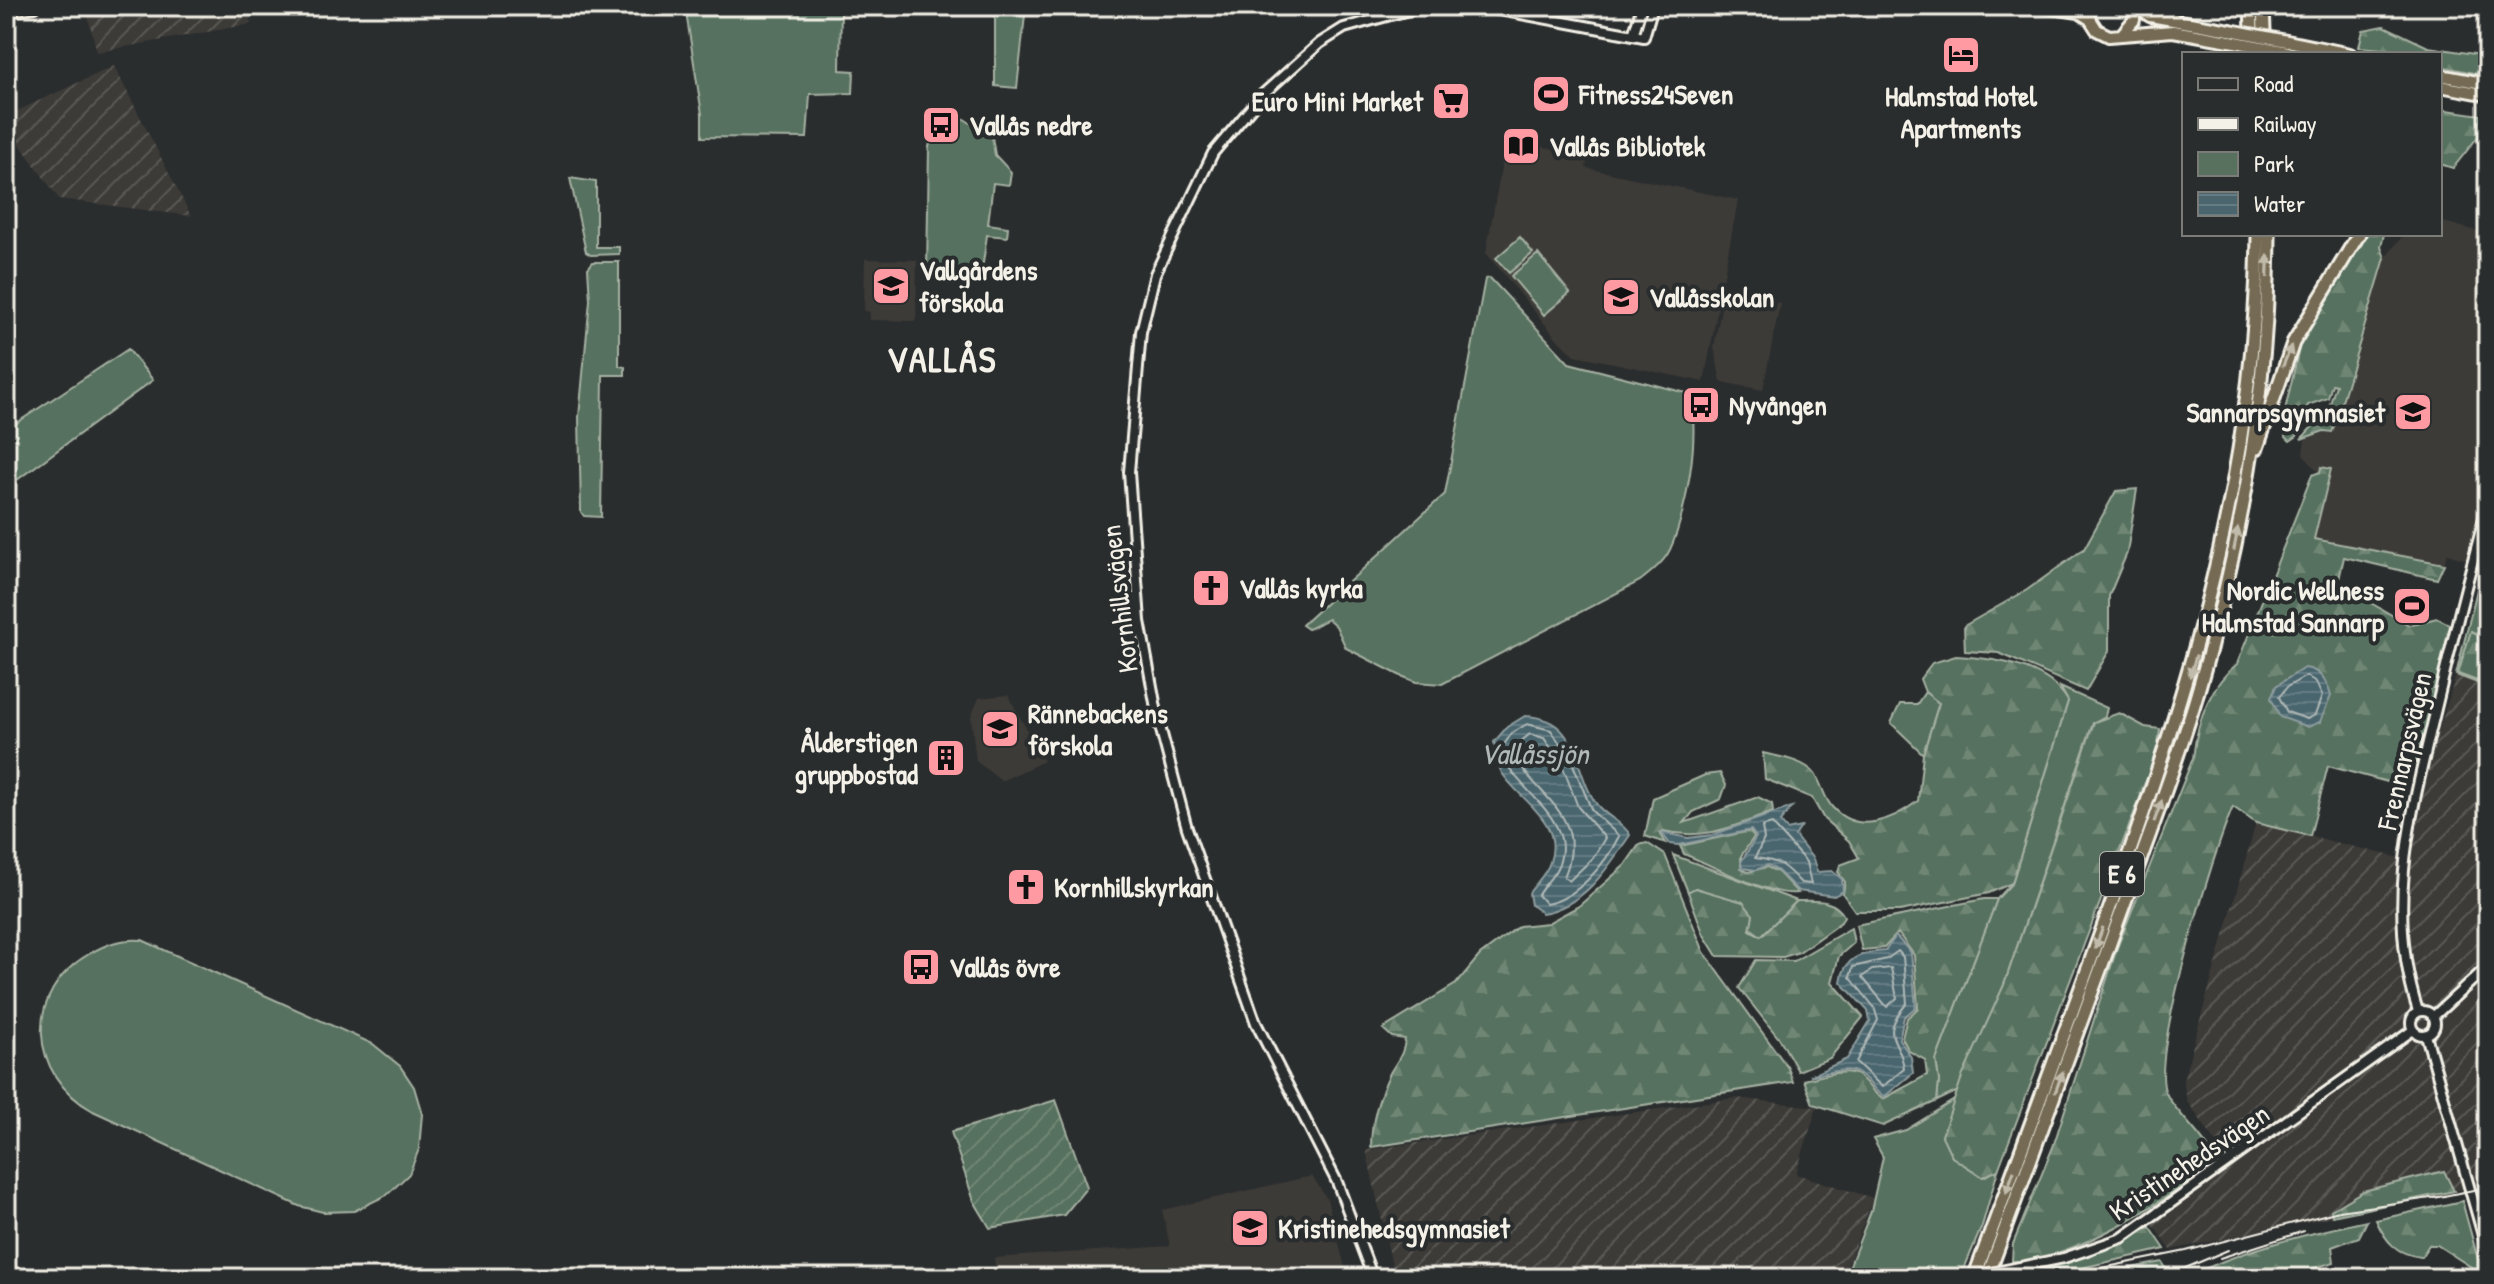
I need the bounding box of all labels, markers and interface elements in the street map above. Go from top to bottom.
hotel icon: Halmstad Hotel Apartments [1940,34,1982,76]
legend [2182,52,2442,236]
text: Road [2254,67,2293,99]
sports icon: Fitness24Seven [1530,73,1572,115]
place label: Fitness24Seven [1578,75,1733,113]
place label: Halmstad Hotel Apartments [1885,77,2038,148]
supermarket icon: Euro Mini Market [1430,80,1472,122]
place label: Euro Mini Market [1252,82,1424,120]
bus stop icon: Vallås nedre [920,104,962,146]
place label: Vallås nedre [969,106,1093,144]
text: Railway [2254,107,2317,139]
library icon: Vallås Bibliotek [1500,125,1542,167]
place label: Vallås Bibliotek [1549,127,1706,165]
text: Park [2254,147,2294,179]
text: Water [2254,187,2305,219]
place label: Vallgårdens förskola [919,251,1038,321]
one-way arrow [2262,253,2275,278]
school or university icon: Vallgårdens förskola [870,265,912,307]
school or university icon: Vallåsskolan [1600,276,1642,318]
place label: Vallåsskolan [1649,278,1774,316]
district label: VALLÅS [887,334,997,383]
one-way arrow [2281,344,2294,368]
bus stop icon: Nyvången [1680,384,1722,426]
place label: Nyvången [1729,386,1827,425]
school or university icon: Sannarpsgymnasiet [2392,391,2434,433]
place label: Sannarpsgymnasiet [2187,393,2386,432]
street label: Kornhillsvägen [1091,523,1147,675]
one-way arrow [2230,526,2243,551]
church icon: Vallås kyrka [1190,567,1232,609]
place label: Vallås kyrka [1239,569,1363,608]
place label: Nordic Wellness Halmstad Sannarp [2202,571,2385,642]
sports icon: Nordic Wellness Halmstad Sannarp [2391,585,2433,627]
one-way arrow [2186,654,2199,678]
street label: Frennarpsvägen [2367,668,2441,835]
place label: Rännebackens förskola [1028,694,1168,764]
school or university icon: Rännebackens förskola [979,708,1021,750]
place label: Ålderstigen gruppbostad [794,723,918,794]
water label: Vallåssjön [1479,733,1591,773]
building icon: Ålderstigen gruppbostad [925,737,967,779]
one-way arrow [2152,799,2165,823]
road number: E 6 [2100,852,2144,896]
church icon: Kornhillskyrkan [1005,866,1047,908]
place label: Kornhillskyrkan [1054,868,1214,907]
one-way arrow [2092,926,2105,950]
bus stop icon: Vallås övre [900,946,942,988]
place label: Vallås övre [949,948,1061,986]
one-way arrow [2053,1070,2066,1094]
street label: Kristinehedsvägen [2102,1094,2276,1230]
one-way arrow [2003,1170,2015,1194]
school or university icon: Kristinehedsgymnasiet [1229,1207,1271,1249]
place label: Kristinehedsgymnasiet [1278,1209,1511,1248]

